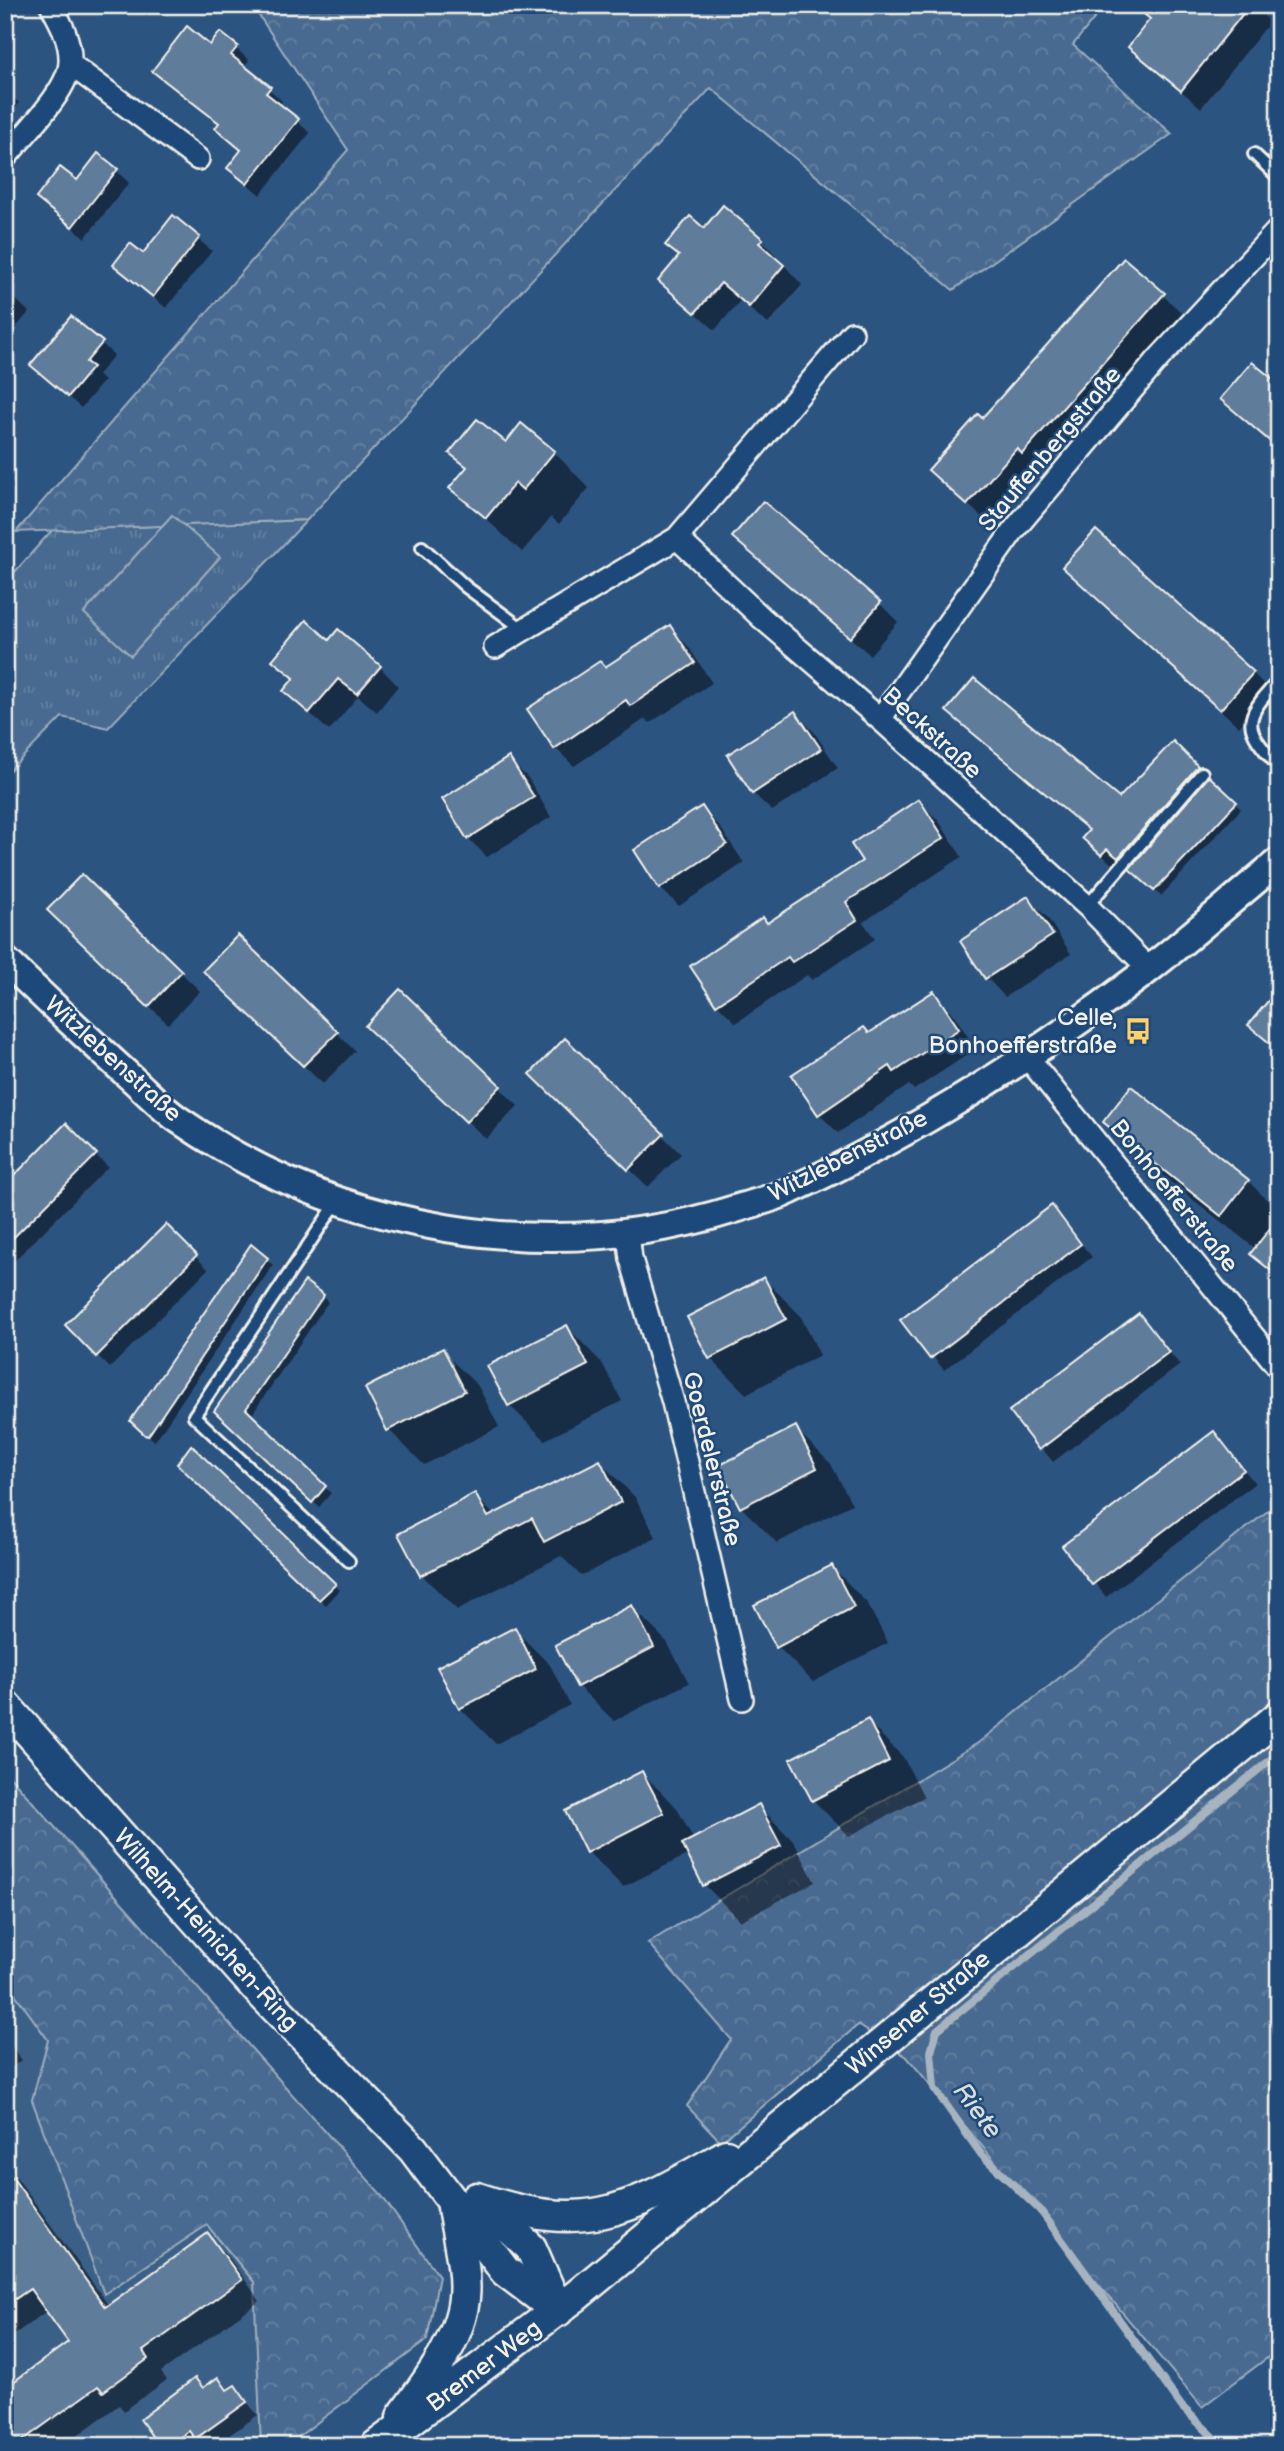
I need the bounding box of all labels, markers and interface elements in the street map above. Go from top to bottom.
street label: Stauffenbergstraße [972,361,1128,537]
street label: Beckstraße [876,681,988,785]
street label: Witzlebenstraße [38,990,188,1128]
place label: Celle, Bonhoefferstraße [929,1003,1117,1060]
bus stop icon: Celle, Bonhoefferstraße [1123,1016,1153,1046]
street label: Witzlebenstraße [764,1103,932,1209]
street label: Bonhoefferstraße [1103,1114,1245,1278]
street label: Goerdelerstraße [676,1369,748,1549]
street label: Wilhelm-Heinichen-Ring [107,1823,305,2037]
street label: Winsener Straße [840,1944,996,2082]
water label: Riete [946,2077,1008,2145]
street label: Bremer Weg [421,2314,547,2418]

